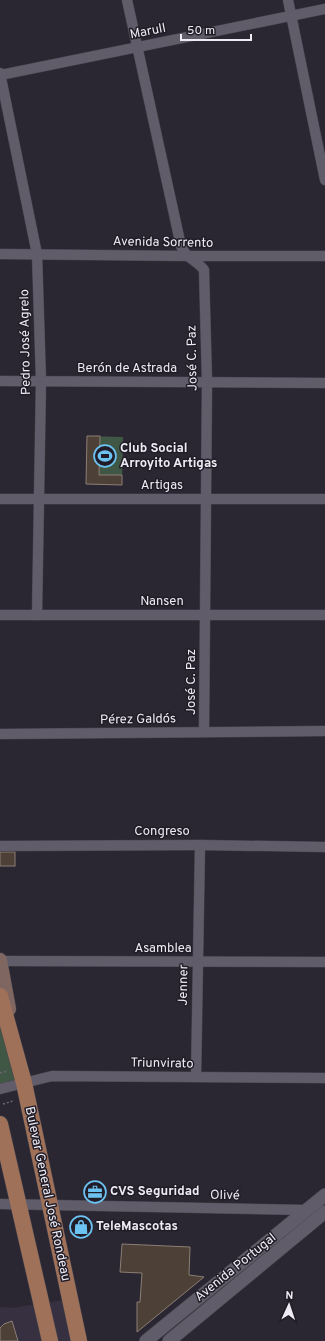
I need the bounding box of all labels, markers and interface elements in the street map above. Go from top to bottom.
scale bar [181,16,251,42]
street label: Marull [129,21,167,43]
text: 50 m [187,23,215,39]
street label: Avenida Sorrento [113,234,213,252]
street label: Pedro José Agrelo [17,289,35,395]
street label: José C. Paz [184,325,202,391]
street label: Berón de Astrada [77,361,177,377]
place label: Club Social Arroyito Artigas [120,441,218,472]
sports icon: Club Social Arroyito Artigas [92,443,118,469]
street label: Artigas [141,478,183,494]
street label: Nansen [140,594,184,610]
street label: José C. Paz [184,649,200,715]
street label: Pérez Galdós [100,711,176,729]
street label: Congreso [134,824,190,840]
street label: Asamblea [134,941,192,957]
street label: Jenner [176,964,192,1006]
street label: Triunvirato [130,1055,194,1073]
street label: Bulevar General José Rondeau [21,1105,73,1283]
office icon: CVS Seguridad [82,1179,108,1205]
place label: CVS Seguridad [110,1184,200,1200]
street label: Olivé [210,1188,240,1204]
shop icon: TeleMascotas [68,1214,94,1240]
place label: TeleMascotas [96,1219,178,1235]
street label: Avenida Portugal [192,1230,280,1306]
north arrow [269,1285,309,1325]
text: N [285,1289,294,1303]

